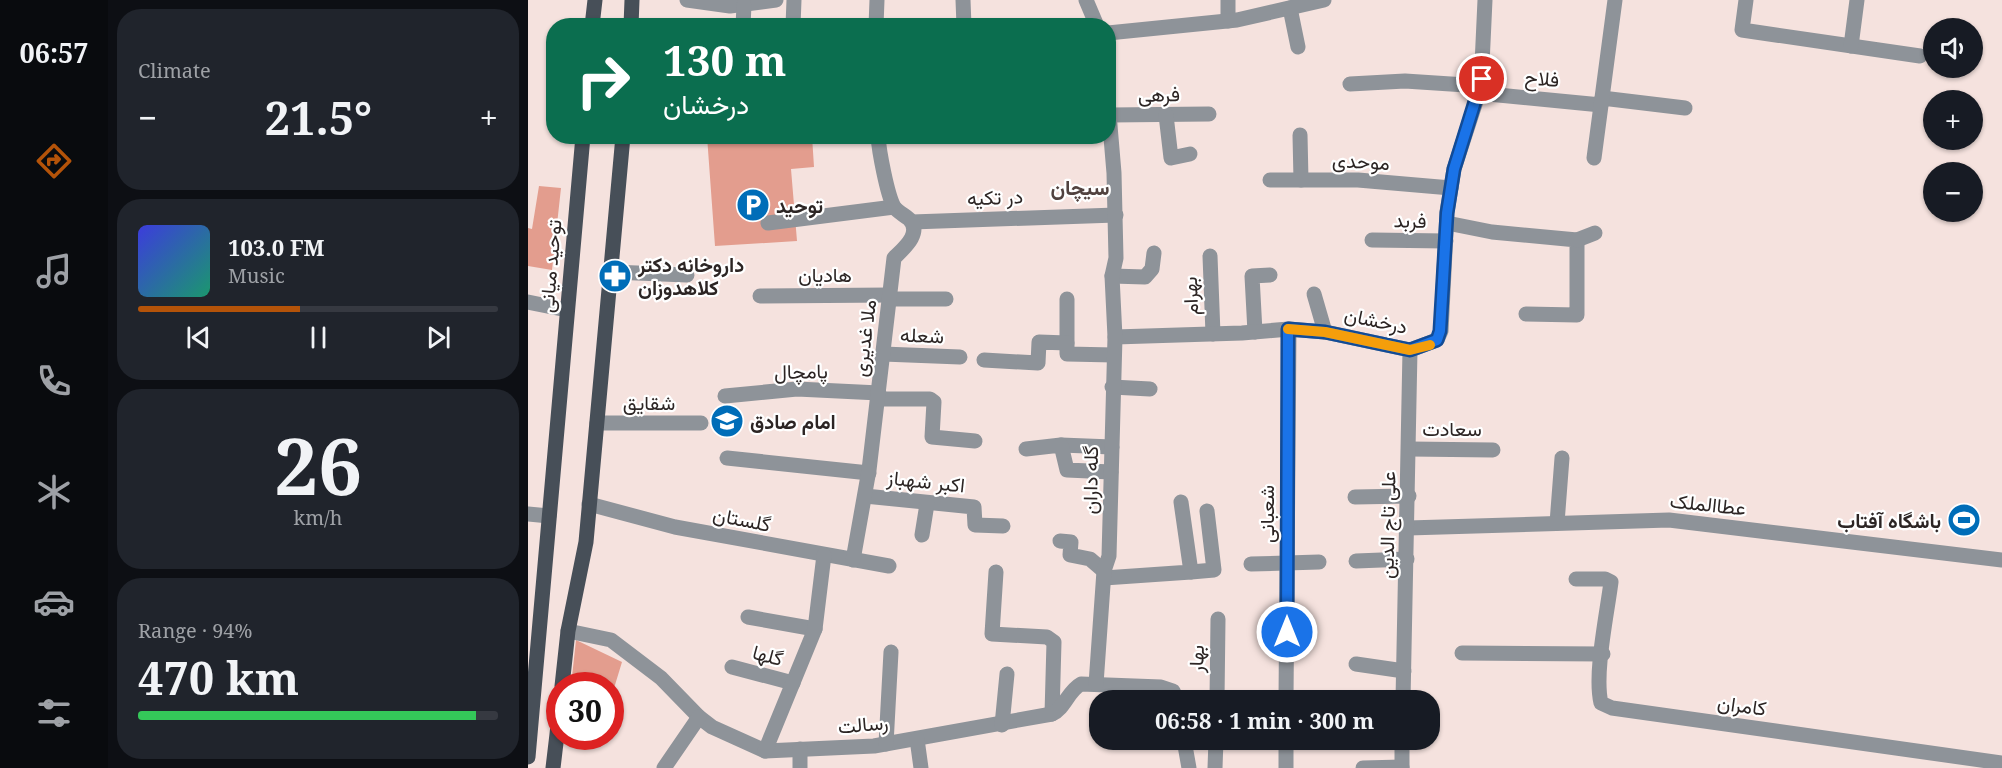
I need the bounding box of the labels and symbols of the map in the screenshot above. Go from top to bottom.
pin [1456,53,1507,104]
street label: فلاح [1524,63,1560,94]
street label: فرهی [1138,80,1180,108]
street label: موحدی [1331,146,1391,176]
district label: سیچان [1050,173,1110,202]
street label: در تکیه [966,183,1024,211]
parking icon: توحید [735,187,771,223]
place label: توحید [776,192,823,219]
street label: فربد [1393,206,1427,234]
street label: توحید میانی [532,218,568,314]
place label: داروخانه دکتر کلاهدوزان [637,251,744,301]
pharmacy icon: داروخانه دکتر کلاهدوزان [597,258,633,294]
street label: هادیان [798,261,852,288]
street label: بهرام [1176,276,1204,316]
street label: ملا غدیری [846,298,882,378]
street label: درخشان [1342,300,1410,340]
street label: شعله [900,321,944,349]
street label: پامچال [774,357,828,386]
street label: شقایق [623,389,675,416]
school or university icon: امام صادق [709,403,745,439]
place label: امام صادق [750,408,836,435]
street label: سعادت [1422,415,1482,442]
street label: گله داران [1076,445,1104,515]
street label: اکبر شهباز [885,463,966,499]
street label: علی تاج الدین [1373,471,1402,579]
street label: شعبانی [1253,485,1280,543]
street label: عطاالملک [1669,487,1747,521]
street label: گلستان [711,500,773,538]
sports icon: باشگاه آفتاب [1946,502,1982,538]
place label: باشگاه آفتاب [1837,507,1941,534]
position arrow [1255,600,1319,664]
street label: گلها [750,638,786,672]
street label: بهار [1182,645,1210,674]
speed limit sign: 30 [546,672,624,750]
street label: کامران [1716,688,1768,722]
street label: رسالت [837,708,889,740]

